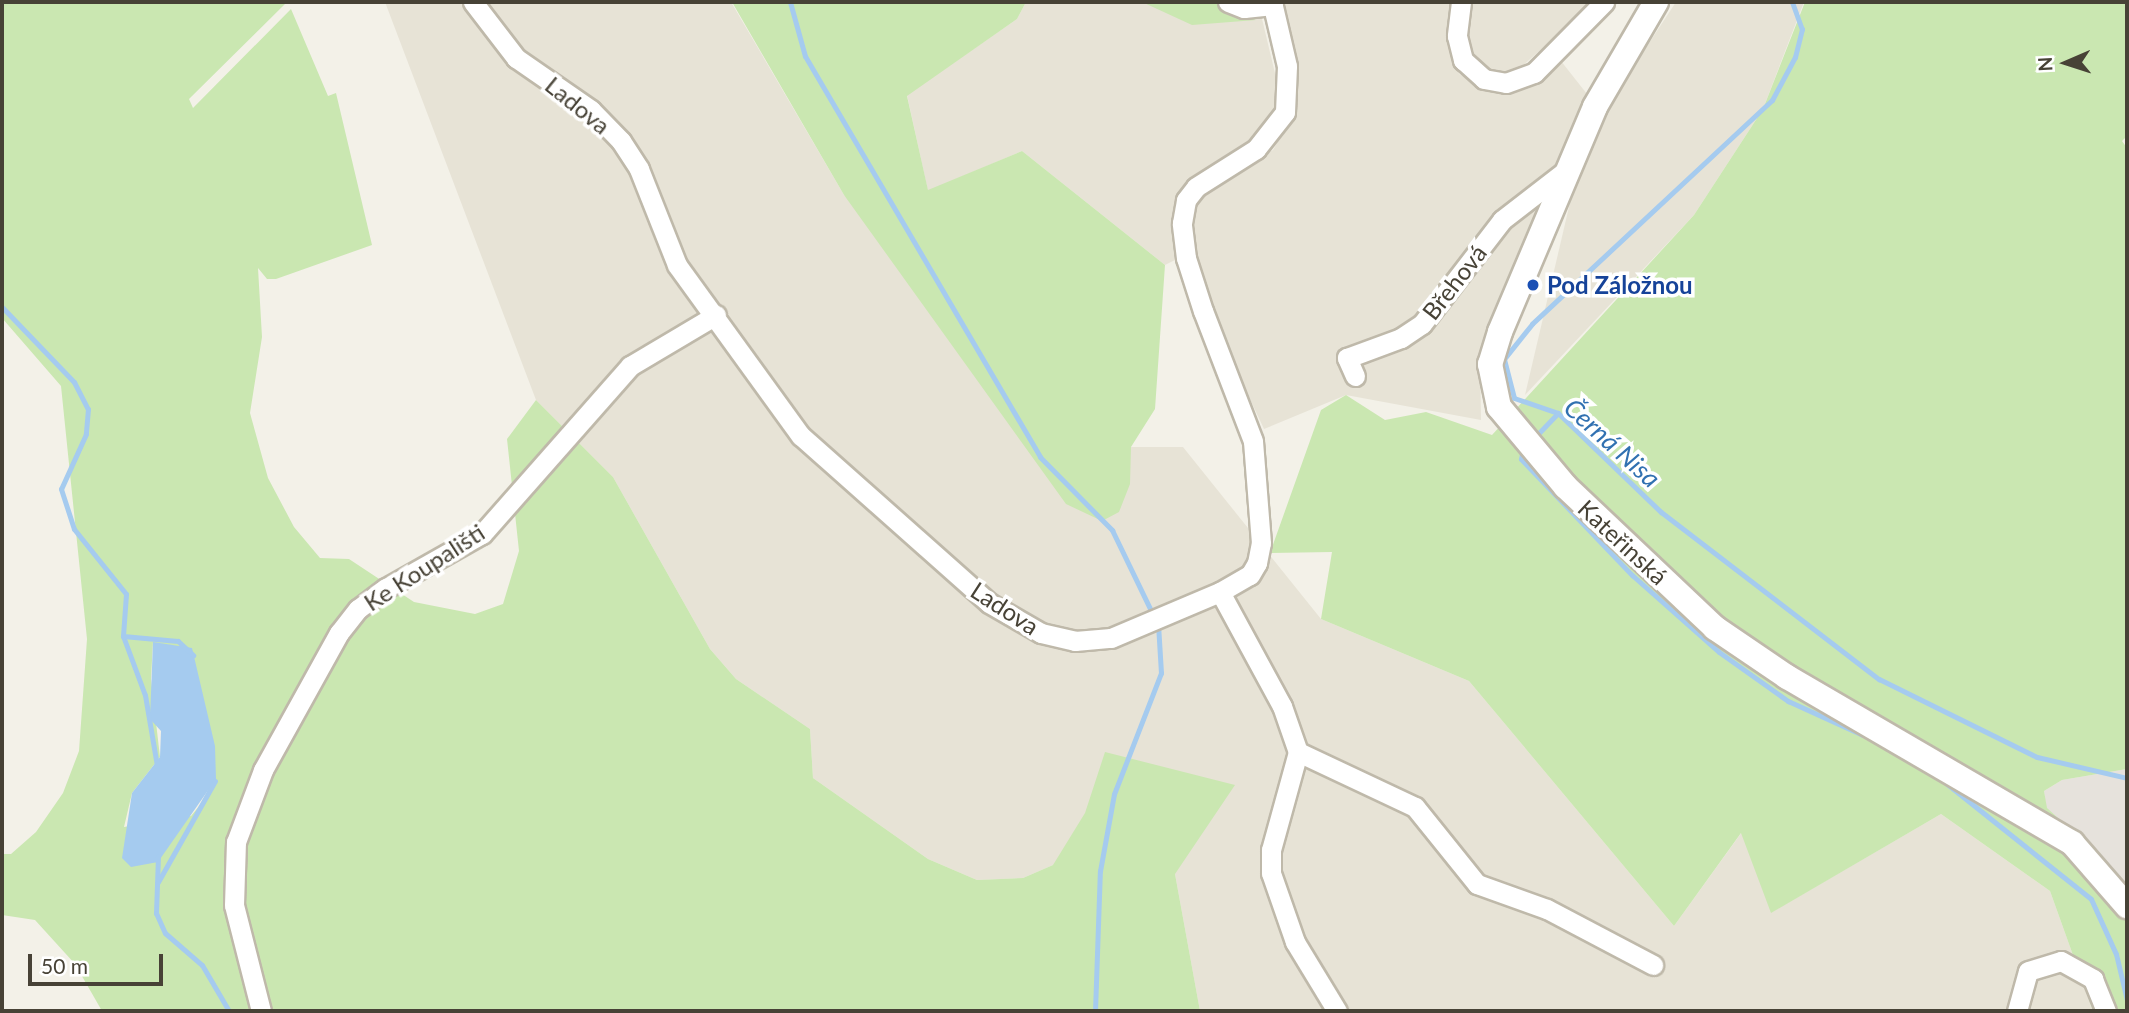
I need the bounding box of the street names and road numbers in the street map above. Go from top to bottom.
street label: Ladova [540,70,616,140]
street label: Břehová [1416,239,1492,325]
street label: Kateřinská [1573,494,1673,590]
street label: Ke Koupališti [358,517,490,617]
street label: Ladova [966,575,1044,641]

